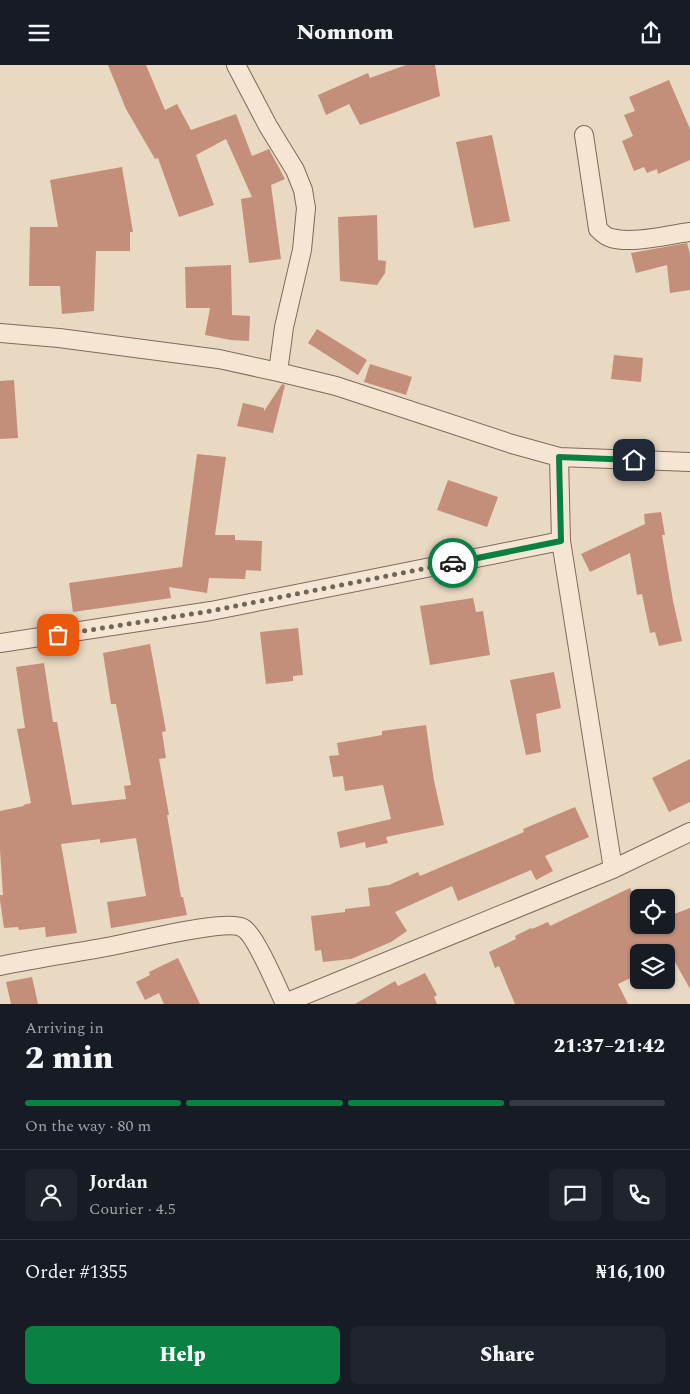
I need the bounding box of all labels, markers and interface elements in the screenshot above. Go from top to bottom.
text: Nomnom [296,16,394,49]
icon: menu [25,19,53,47]
icon: share [637,19,665,47]
pin [613,439,655,481]
icon: home [620,446,648,474]
courier [428,538,478,588]
icon: car [439,549,467,577]
pin [37,614,79,656]
icon: bag [44,621,72,649]
map controls [630,889,675,989]
button: locate [630,889,675,934]
button: layers [630,944,675,989]
text: Arriving in [25,1016,104,1040]
text: 21:37–21:42 [554,1032,665,1061]
text: 2 min [25,1034,113,1083]
text: On the way · 80 m [25,1114,151,1138]
text: Jordan [89,1168,148,1197]
button: person [25,1169,77,1221]
button: chat [549,1169,601,1221]
button: phone [613,1169,665,1221]
text: Courier · 4.5 [89,1197,176,1221]
text: Order #1355 [25,1258,128,1287]
text: ₦16,100 [596,1258,665,1287]
button: Help [25,1326,340,1384]
button: Share [350,1326,665,1384]

